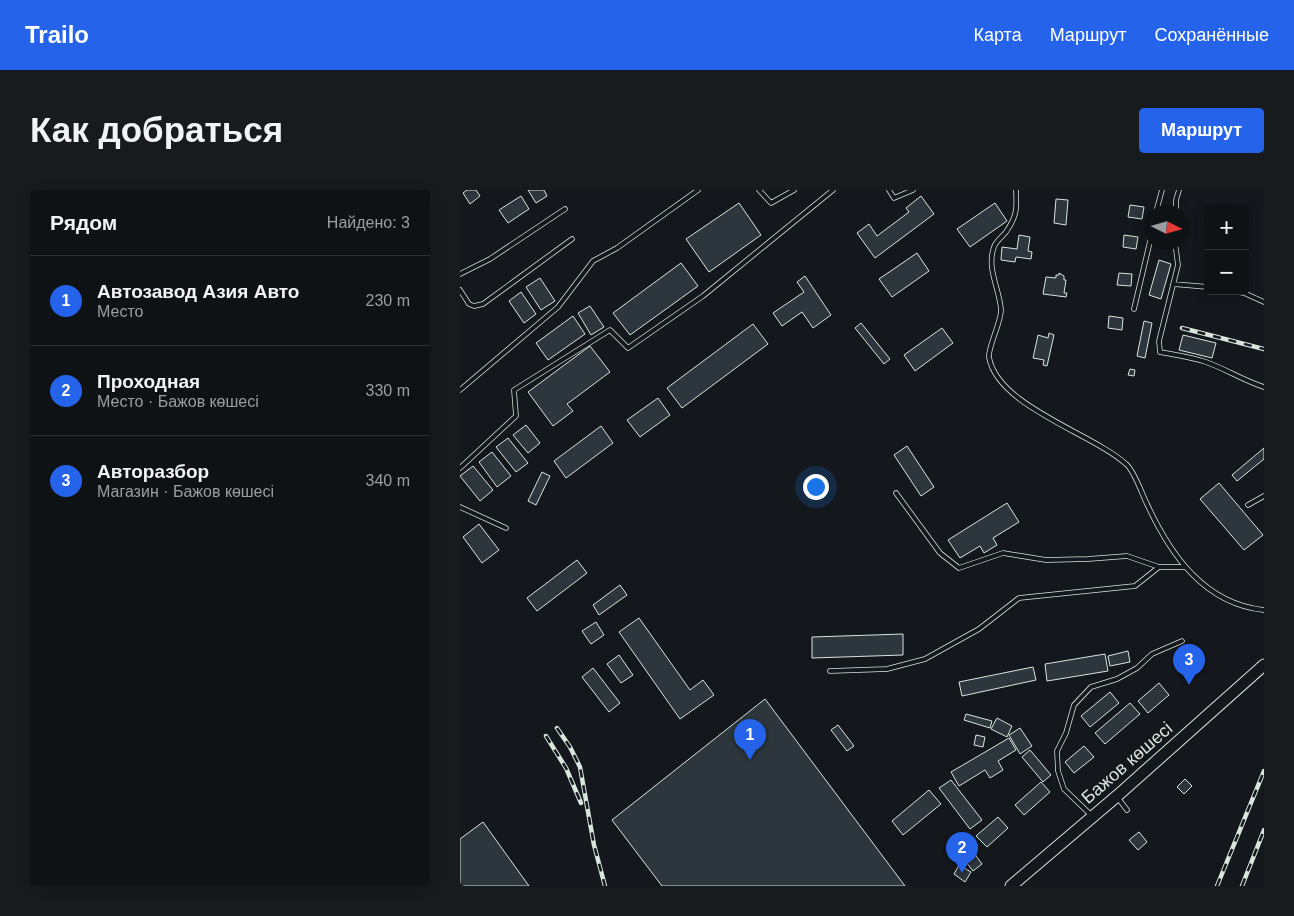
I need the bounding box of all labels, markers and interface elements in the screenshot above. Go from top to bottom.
text: Trailo [25,21,89,48]
text: Карта [974,25,1022,45]
text: Маршрут [1050,25,1126,45]
text: Сохранённые [1154,25,1269,45]
button: Маршрут [1139,108,1264,153]
text: Как добраться [30,110,283,149]
north arrow [1144,205,1189,250]
map controls [1204,205,1249,295]
button: + [1204,205,1249,250]
text: Рядом [50,211,117,234]
text: Найдено: 3 [327,214,410,231]
button: − [1204,250,1249,295]
text: Автозавод Азия Авто [97,281,299,302]
text: 1 [62,292,70,309]
text: 230 m [366,292,410,309]
text: Место [97,303,143,320]
text: Проходная [97,371,200,392]
text: 2 [62,382,70,399]
text: 330 m [366,382,410,399]
text: Место · Бажов көшесі [97,393,259,410]
text: Авторазбор [97,461,209,482]
text: 3 [62,472,70,489]
text: 340 m [366,472,410,489]
your location [803,474,829,500]
text: Магазин · Бажов көшесі [97,483,274,500]
pin: 3 [1173,644,1205,685]
street label: Бажов көшесі [1078,718,1176,808]
pin: 1 [734,719,766,760]
pin: 2 [946,832,978,873]

